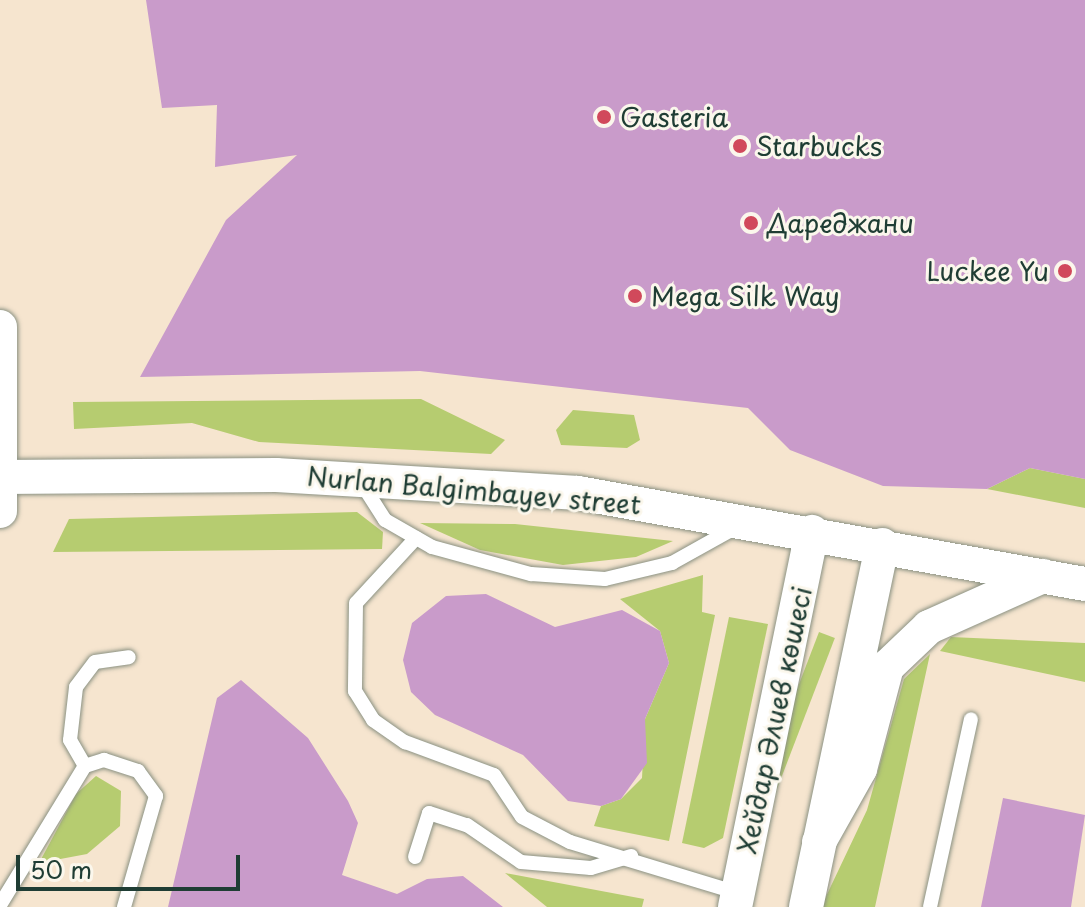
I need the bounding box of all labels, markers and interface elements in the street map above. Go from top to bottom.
place label: Gasteria [620,101,728,133]
marker: Gasteria [595,108,613,126]
place label: Starbucks [756,130,882,162]
marker: Starbucks [731,137,749,155]
place label: Дареджани [767,207,914,239]
marker: Дареджани [742,214,760,232]
place label: Luckee Yu [925,255,1049,287]
marker: Luckee Yu [1056,262,1074,280]
place label: Mega Silk Way [651,280,840,312]
marker: Mega Silk Way [626,287,644,305]
street label: Nurlan Balgimbayev street [305,460,643,520]
street label: Хейдар Әлиев көшесі [730,583,818,857]
scale bar [20,839,244,889]
text: 50 m [30,851,92,887]

